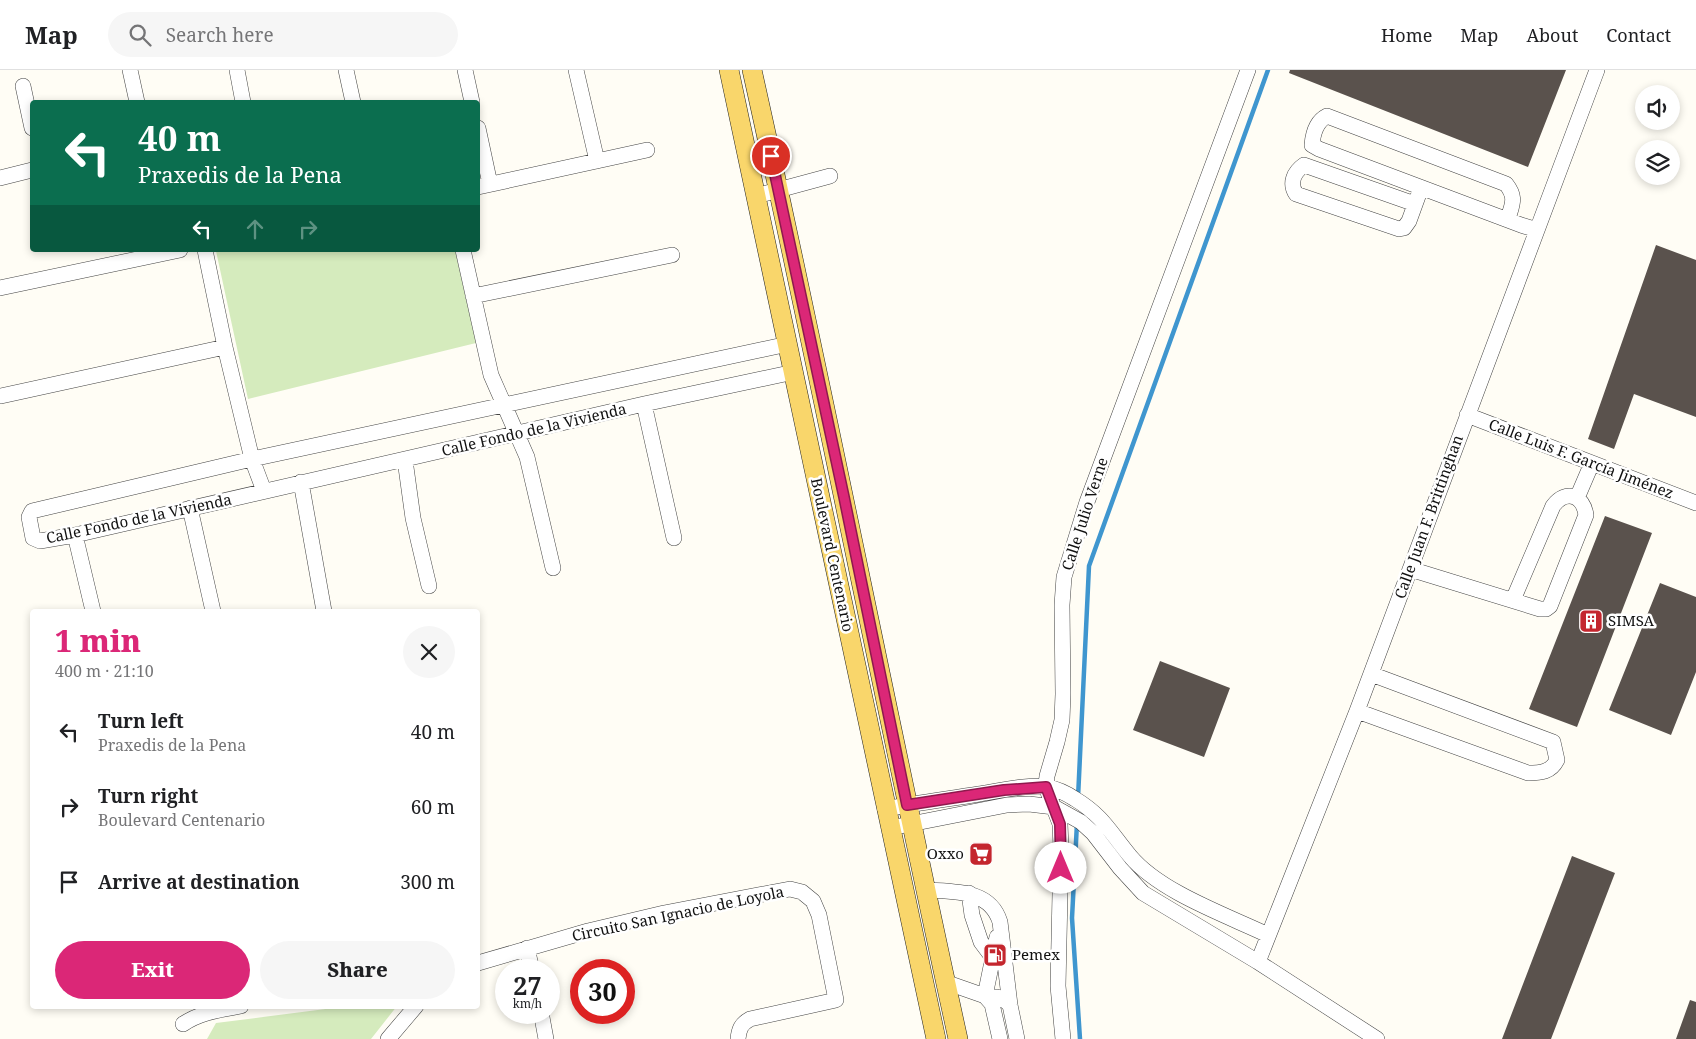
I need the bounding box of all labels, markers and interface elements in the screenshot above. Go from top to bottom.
search box [108,12,458,57]
text: Map [25,18,78,51]
icon: search [126,21,154,49]
text: Search here [166,22,274,48]
text: Home [1381,23,1432,47]
text: Map [1460,23,1498,47]
text: About [1526,23,1578,47]
text: Contact [1606,23,1671,47]
map controls [1635,85,1680,185]
button: sound [1635,85,1680,130]
text: 40 m [138,114,221,161]
icon: left [55,120,120,185]
pin [750,135,792,177]
button: layers [1635,140,1680,185]
icon: arrive [757,142,785,170]
text: Praxedis de la Pena [138,159,342,189]
icon: left [188,215,216,243]
icon: ahead [241,215,269,243]
icon: right [294,215,322,243]
street label: Calle Fondo de la Vivienda [439,398,628,460]
street label: Calle Luis F. García Jiménez [1486,414,1677,503]
street label: Calle Juan F. Brittinghan [1389,432,1467,601]
street label: Calle Julio Verne [1056,455,1112,573]
street label: Boulevard Centenario [807,476,859,634]
street label: Calle Fondo de la Vivienda [44,489,233,547]
building icon: SIMSA [1578,608,1604,634]
place label: SIMSA [1608,610,1655,630]
text: 1 min [55,620,141,661]
button: close [403,626,455,678]
text: 400 m · 21:10 [55,660,154,682]
text: Turn left [98,708,184,734]
icon: left [55,718,83,746]
text: 40 m [411,719,455,745]
text: Praxedis de la Pena [98,734,246,756]
text: Turn right [98,783,198,809]
icon: right [55,793,83,821]
text: 60 m [411,794,455,820]
text: Boulevard Centenario [98,809,265,831]
supermarket icon: Oxxo [968,841,994,867]
position arrow [1034,841,1086,893]
place label: Oxxo [927,843,964,863]
icon: arrive [55,868,83,896]
text: Arrive at destination [98,869,300,895]
text: 300 m [400,869,455,895]
street label: Circuito San Ignacio de Loyola [570,881,786,945]
button: Exit [55,941,250,999]
button: Share [260,941,455,999]
fuel station icon: Pemex [982,942,1008,968]
place label: Pemex [1012,944,1060,964]
speed limit sign: 30 [570,959,635,1024]
text: 27 [513,968,542,1002]
text: km/h [513,995,542,1012]

